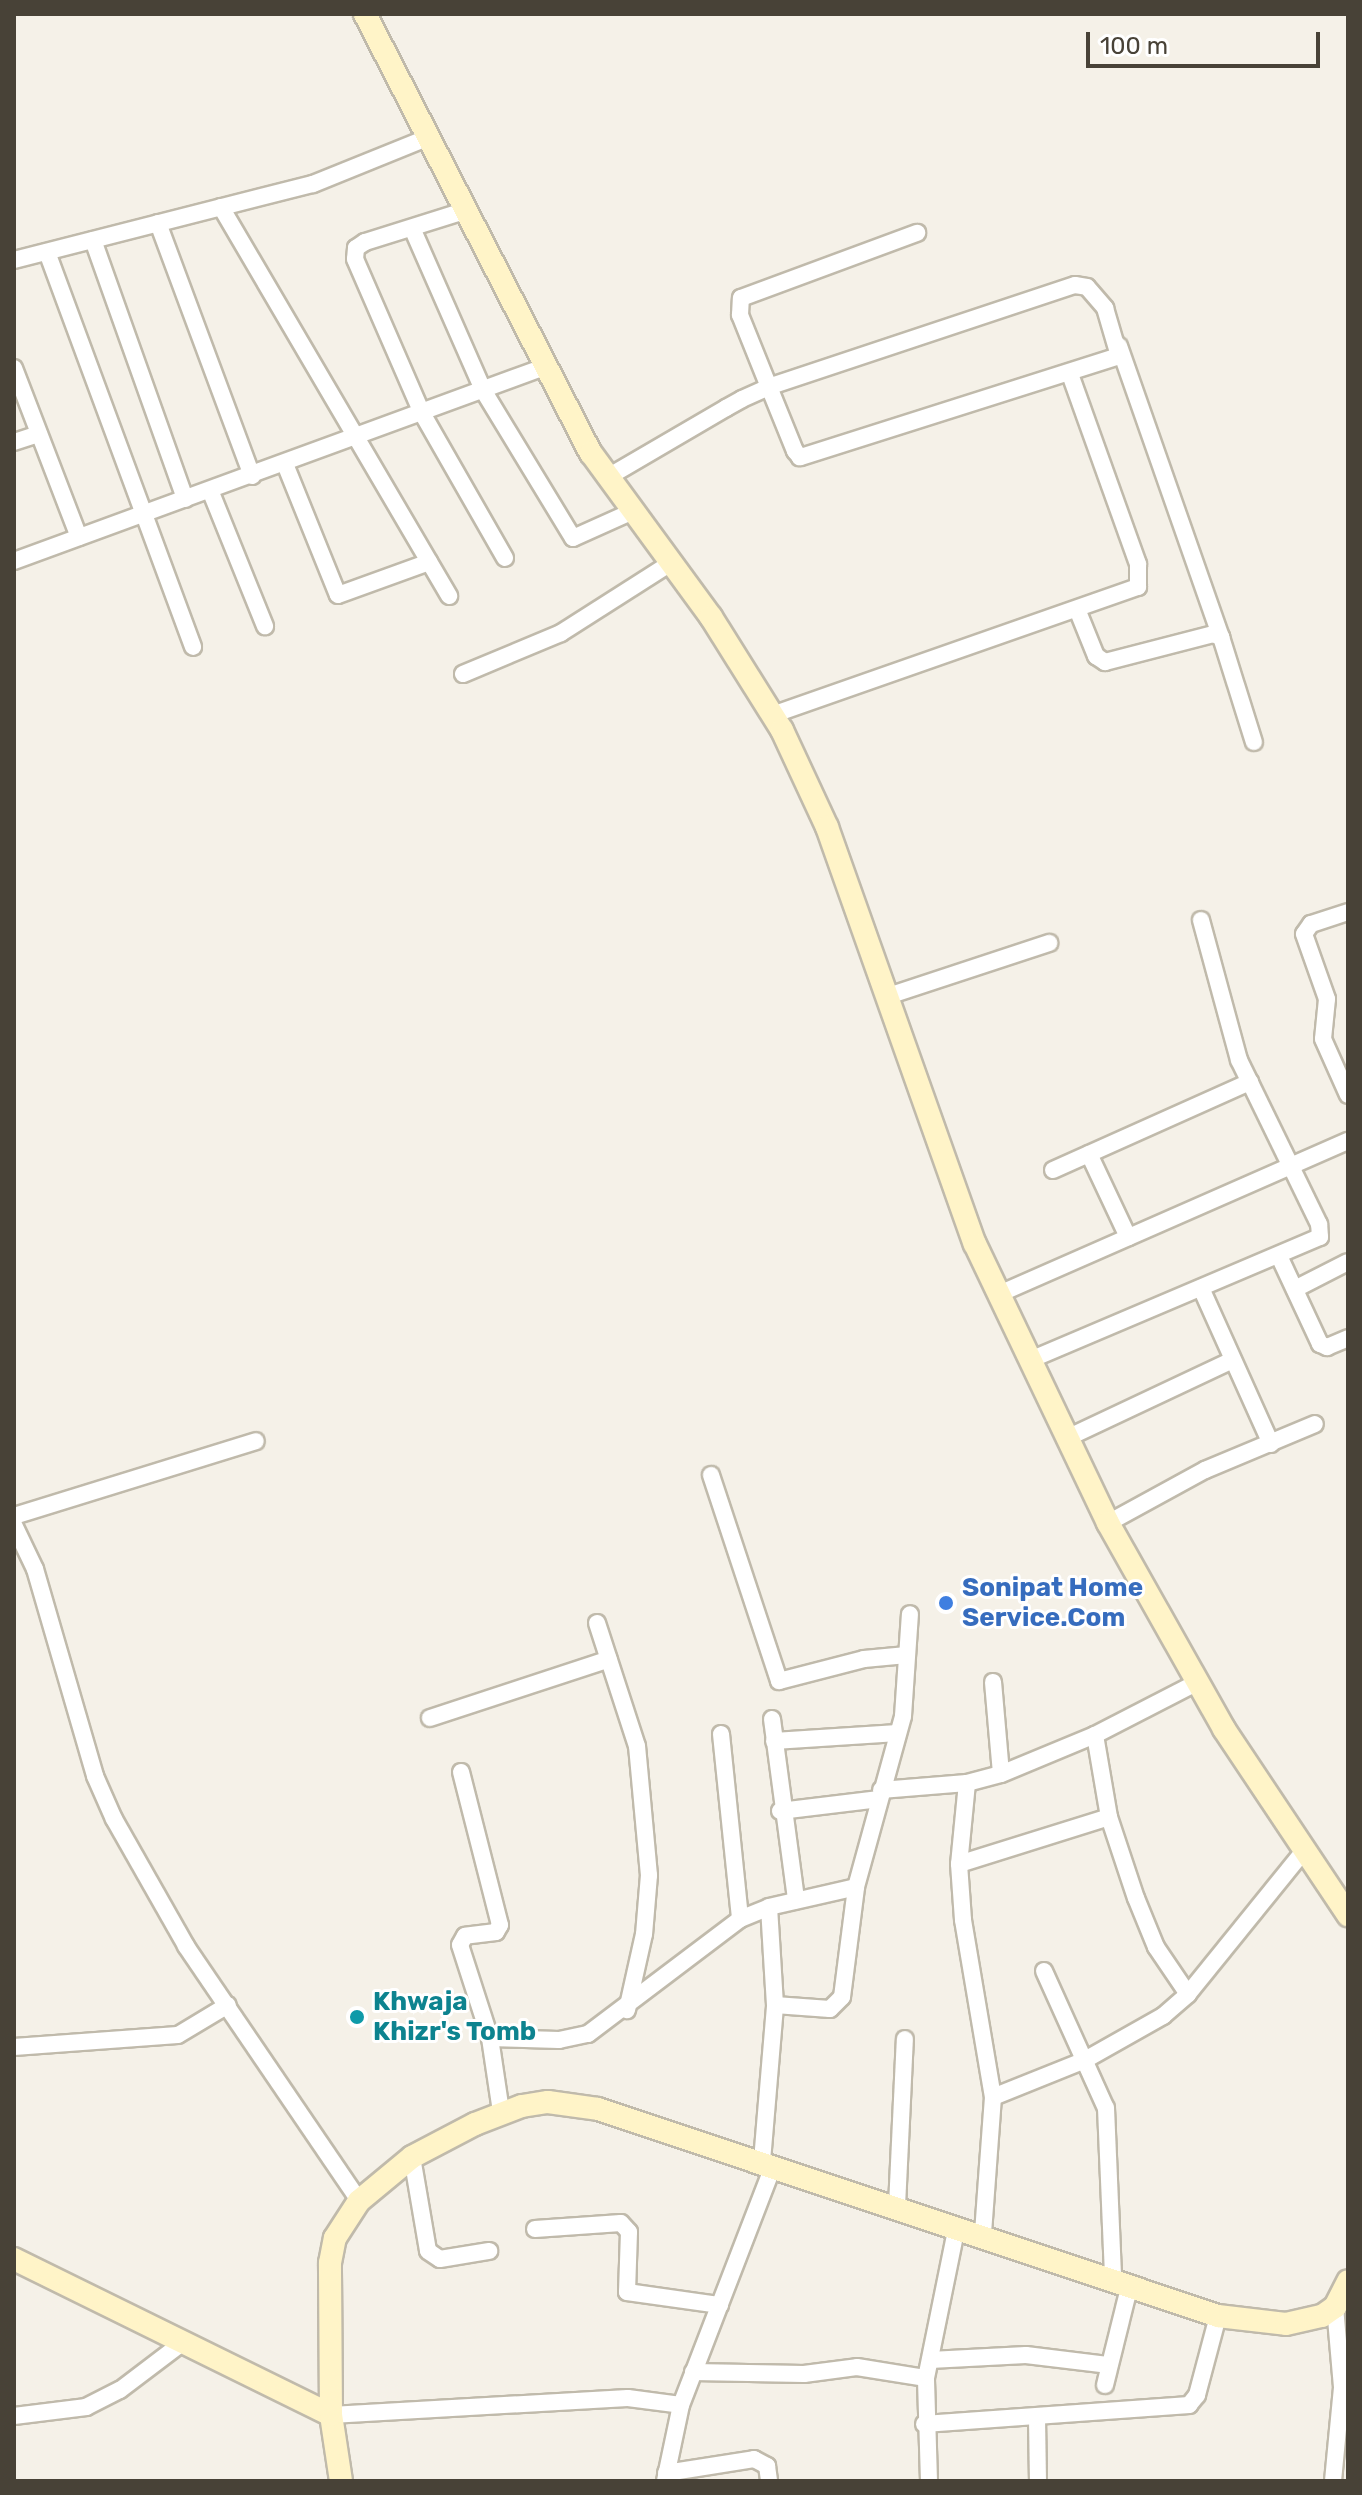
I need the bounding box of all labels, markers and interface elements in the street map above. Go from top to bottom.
scale bar [1090,16,1324,66]
text: 100 m [1100,32,1168,60]
place label: Sonipat Home Service.Com [962,1572,1143,1634]
marker: Sonipat Home Service.Com [937,1594,955,1612]
place label: Khwaja Khizr's Tomb [373,1986,537,2048]
marker: Khwaja Khizr's Tomb [348,2008,366,2026]

